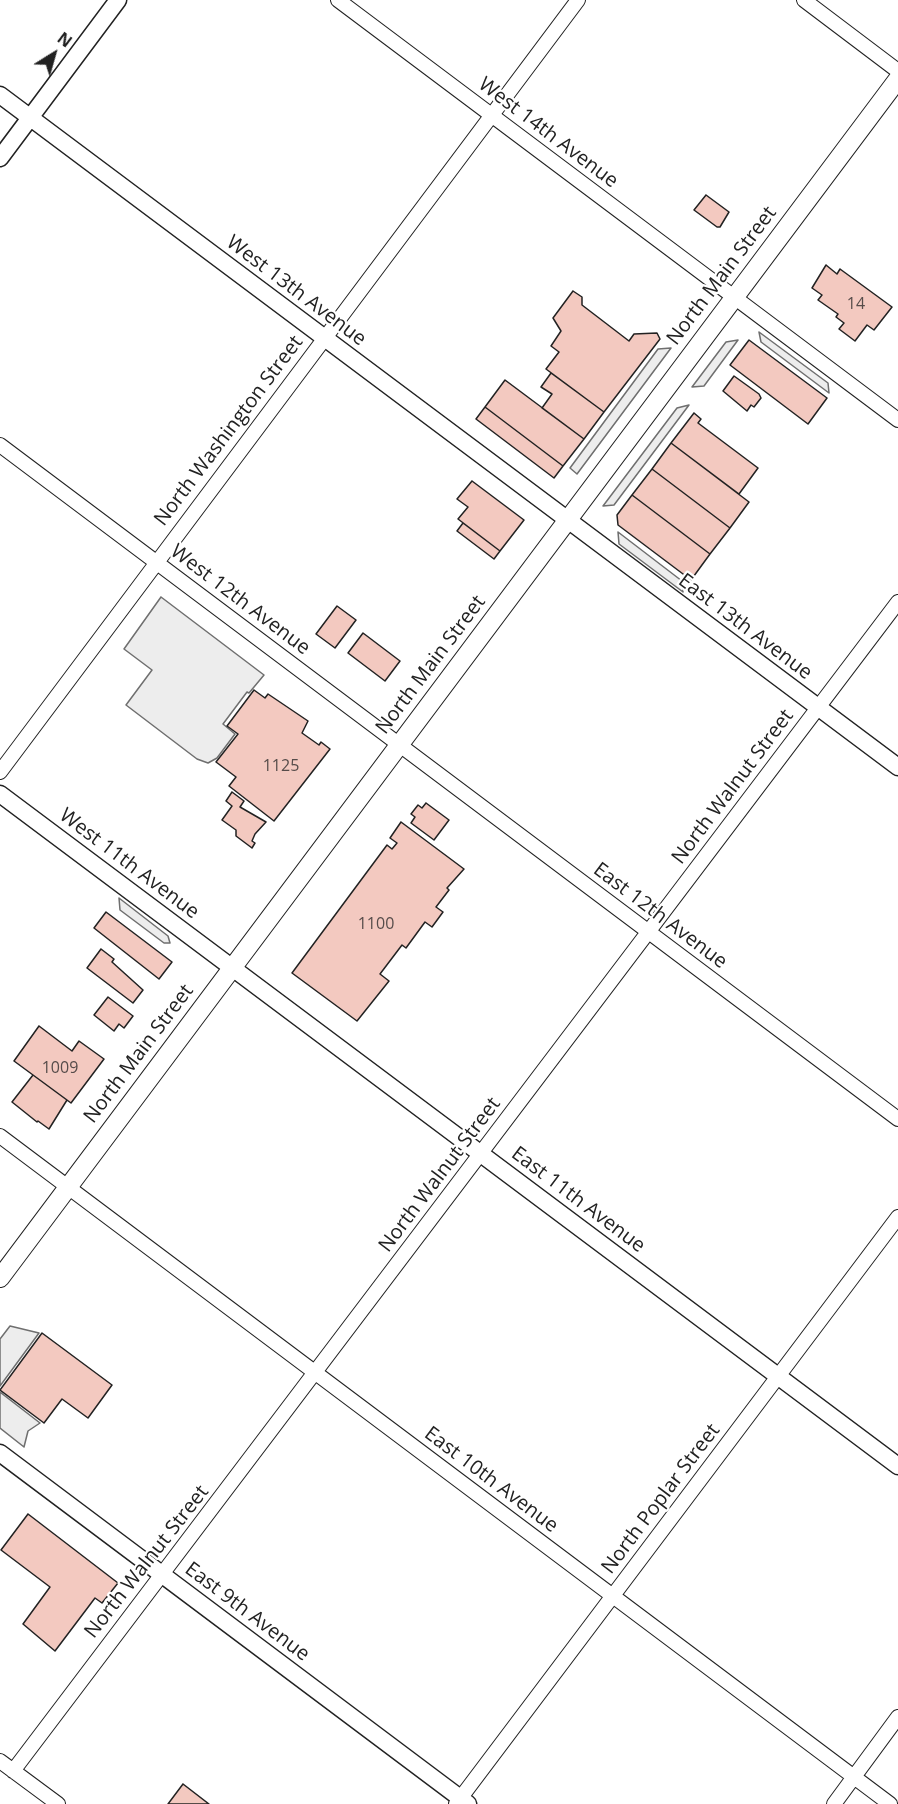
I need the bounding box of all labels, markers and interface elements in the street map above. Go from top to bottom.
north arrow [24,24,84,84]
text: N [53,27,77,52]
street label: West 14th Avenue [473,73,623,193]
street label: North Main Street [662,202,782,350]
street label: West 13th Avenue [221,231,371,351]
house number: 14 [847,294,865,314]
street label: North Washington Street [150,331,308,531]
street label: West 12th Avenue [165,540,315,660]
street label: East 13th Avenue [673,569,817,685]
street label: North Main Street [371,591,491,739]
street label: North Walnut Street [667,705,799,869]
house number: 1125 [263,756,299,776]
street label: West 11th Avenue [54,804,204,924]
street label: East 12th Avenue [588,858,732,974]
house number: 1100 [358,914,394,934]
street label: North Main Street [79,980,199,1128]
house number: 1009 [42,1058,78,1078]
street label: North Walnut Street [374,1093,506,1257]
street label: East 11th Avenue [506,1142,650,1258]
street label: North Poplar Street [597,1419,725,1579]
street label: East 10th Avenue [419,1422,563,1538]
street label: North Walnut Street [80,1481,214,1643]
street label: East 9th Avenue [180,1557,314,1667]

